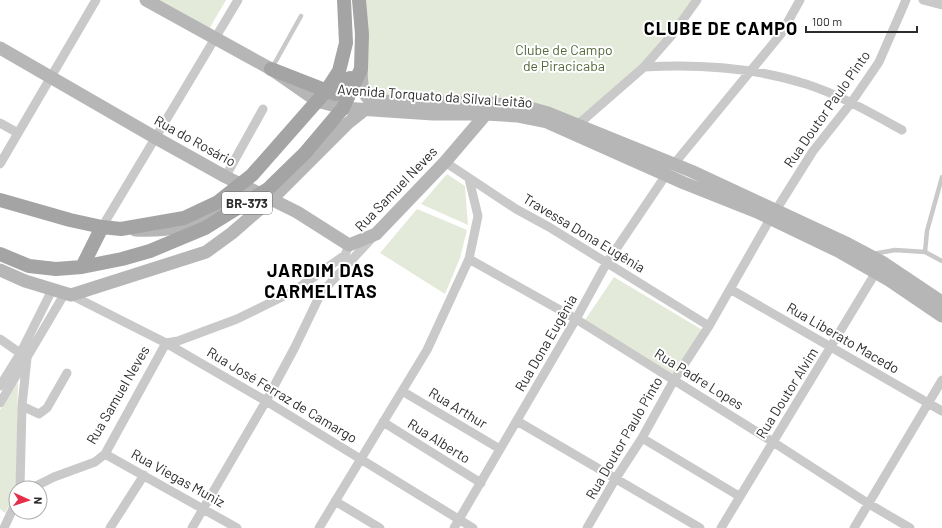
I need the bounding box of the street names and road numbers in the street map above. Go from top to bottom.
street label: Rua Doutor Paulo Pinto [780,47,873,170]
street label: Avenida Torquato da Silva Leitão [337,80,533,111]
street label: Rua do Rosário [152,111,239,170]
street label: Rua Samuel Neves [351,143,441,235]
street label: Travessa Dona Eugênia [520,189,648,276]
road number: BR-373 [222,192,272,214]
street label: Rua Dona Eugênia [511,291,580,394]
street label: Rua Liberato Macedo [784,298,903,377]
street label: Rua Samuel Neves [82,342,153,447]
street label: Rua José Ferraz de Camargo [204,343,360,446]
street label: Rua Padre Lopes [652,344,747,413]
street label: Rua Doutor Alvim [752,344,821,441]
street label: Rua Doutor Paulo Pinto [582,373,666,502]
street label: Rua Arthur [426,384,491,432]
street label: Rua Alberto [405,415,474,466]
street label: Rua Viegas Muniz [128,445,228,510]

